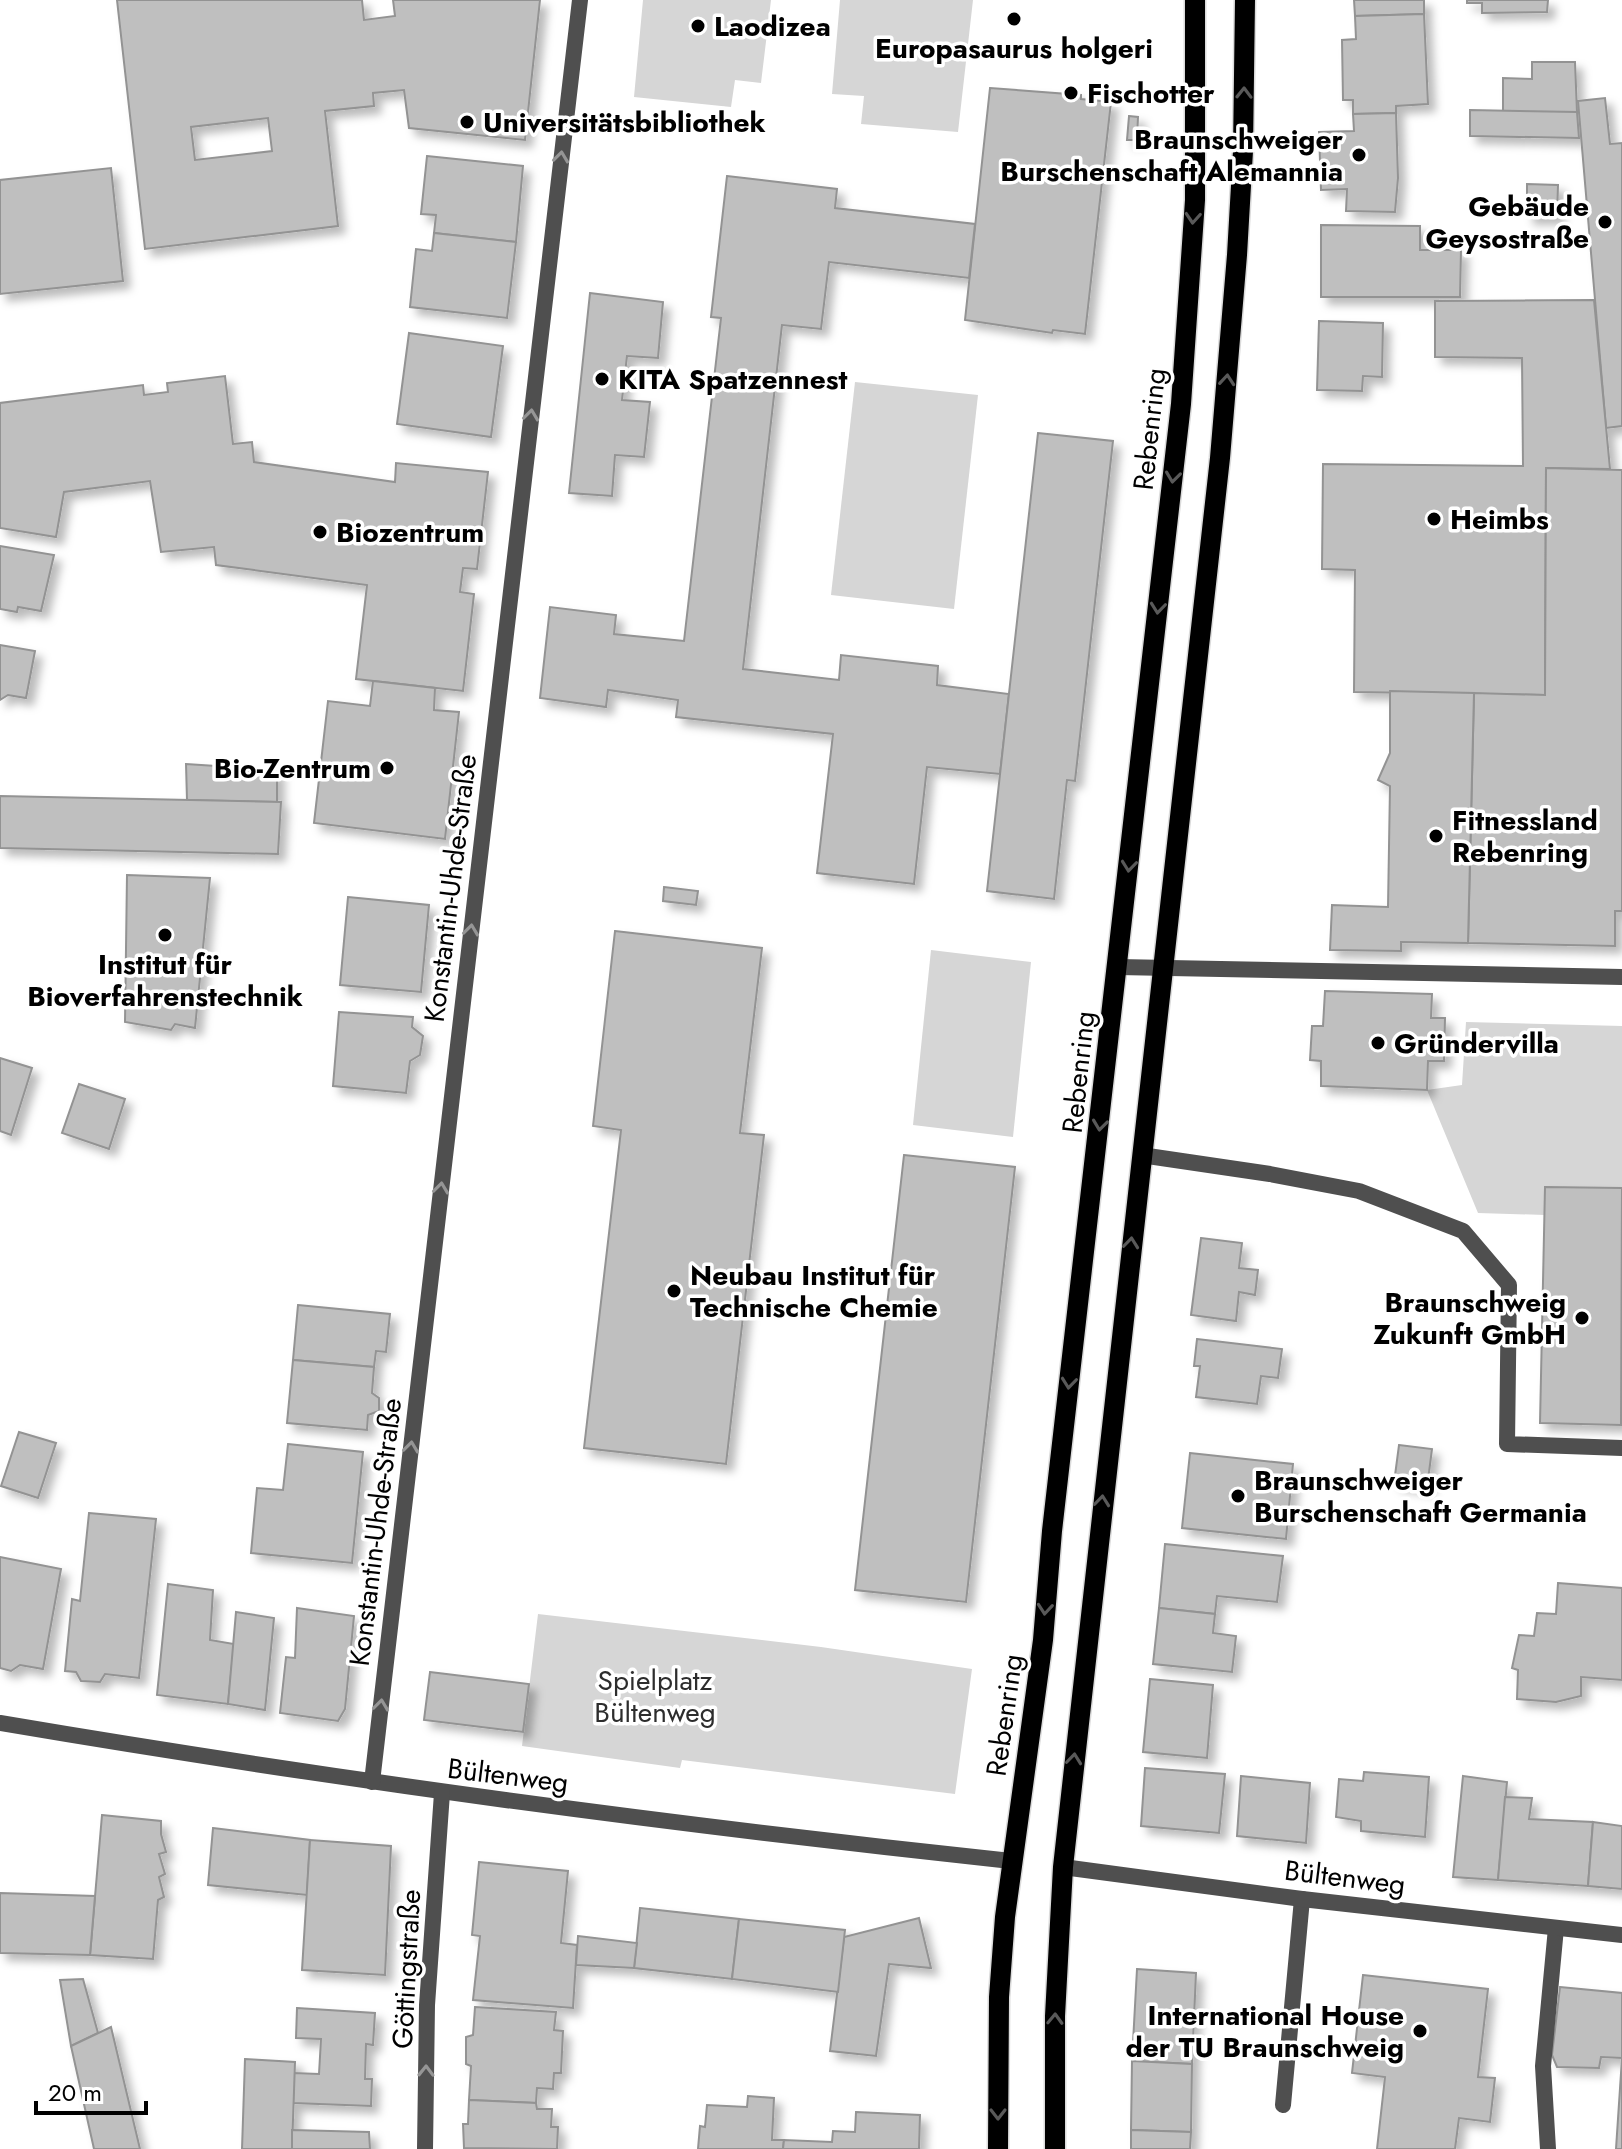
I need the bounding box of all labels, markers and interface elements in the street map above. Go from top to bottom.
place label: Laodizea [714,6,831,47]
marker: Europasaurus holgeri [1005,10,1023,28]
marker: Laodizea [689,17,707,35]
place label: Europasaurus holgeri [875,28,1153,69]
place label: Fischotter [1087,73,1215,114]
marker: Fischotter [1062,84,1080,102]
one-way arrow [1235,86,1252,99]
place label: Universitätsbibliothek [483,102,766,143]
marker: Universitätsbibliothek [458,113,476,131]
place label: Braunschweiger Burschenschaft Alemannia [1000,119,1343,192]
marker: Braunschweiger Burschenschaft Alemannia [1350,146,1368,164]
one-way arrow [553,150,570,163]
place label: Gebäude Geysostraße [1426,186,1589,259]
one-way arrow [1185,212,1202,225]
marker: Gebäude Geysostraße [1596,213,1614,231]
place label: KITA Spatzennest [618,359,847,400]
street label: Rebenring [1123,366,1176,492]
marker: KITA Spatzennest [593,370,611,388]
one-way arrow [1218,373,1235,386]
one-way arrow [523,408,540,421]
one-way arrow [1165,471,1182,484]
place label: Heimbs [1450,499,1549,540]
marker: Heimbs [1425,510,1443,528]
place label: Biozentrum [336,512,484,553]
marker: Biozentrum [311,523,329,541]
one-way arrow [1150,602,1167,615]
place label: Bio-Zentrum [214,748,371,789]
street label: Konstantin-Uhde-Straße [414,752,487,1024]
marker: Bio-Zentrum [378,759,396,777]
place label: Fitnessland Rebenring [1452,800,1598,873]
marker: Fitnessland Rebenring [1427,827,1445,845]
one-way arrow [1121,860,1138,873]
one-way arrow [463,923,480,936]
marker: Institut für Bioverfahrenstechnik [156,926,174,944]
place label: Institut für Bioverfahrenstechnik [27,944,303,1017]
street label: Rebenring [1052,1009,1105,1135]
place label: Gründervilla [1394,1023,1559,1064]
marker: Gründervilla [1369,1034,1387,1052]
one-way arrow [1092,1119,1109,1132]
one-way arrow [432,1182,449,1195]
one-way arrow [1123,1236,1140,1249]
place label: Neubau Institut für Technische Chemie [690,1255,938,1328]
marker: Neubau Institut für Technische Chemie [665,1282,683,1300]
place label: Braunschweig Zukunft GmbH [1373,1282,1566,1355]
marker: Braunschweig Zukunft GmbH [1573,1309,1591,1327]
one-way arrow [1061,1376,1078,1390]
street label: Konstantin-Uhde-Straße [339,1396,412,1668]
one-way arrow [402,1440,419,1453]
place label: Braunschweiger Burschenschaft Germania [1254,1460,1587,1533]
marker: Braunschweiger Burschenschaft Germania [1229,1487,1247,1505]
one-way arrow [1094,1494,1111,1507]
one-way arrow [1037,1603,1054,1616]
street label: Rebenring [976,1651,1033,1779]
park label: Spielplatz Bültenweg [594,1660,716,1733]
one-way arrow [372,1698,389,1711]
street label: Bültenweg [445,1748,571,1803]
one-way arrow [1065,1753,1082,1766]
street label: Bültenweg [1282,1850,1408,1905]
street label: Göttingstraße [382,1888,431,2050]
place label: International House der TU Braunschweig [1126,1995,1404,2068]
one-way arrow [1046,2012,1063,2025]
marker: International House der TU Braunschweig [1411,2022,1429,2040]
one-way arrow [418,2064,435,2077]
scale bar [36,2065,146,2115]
text: 20 m [48,2075,102,2110]
one-way arrow [989,2108,1007,2121]

